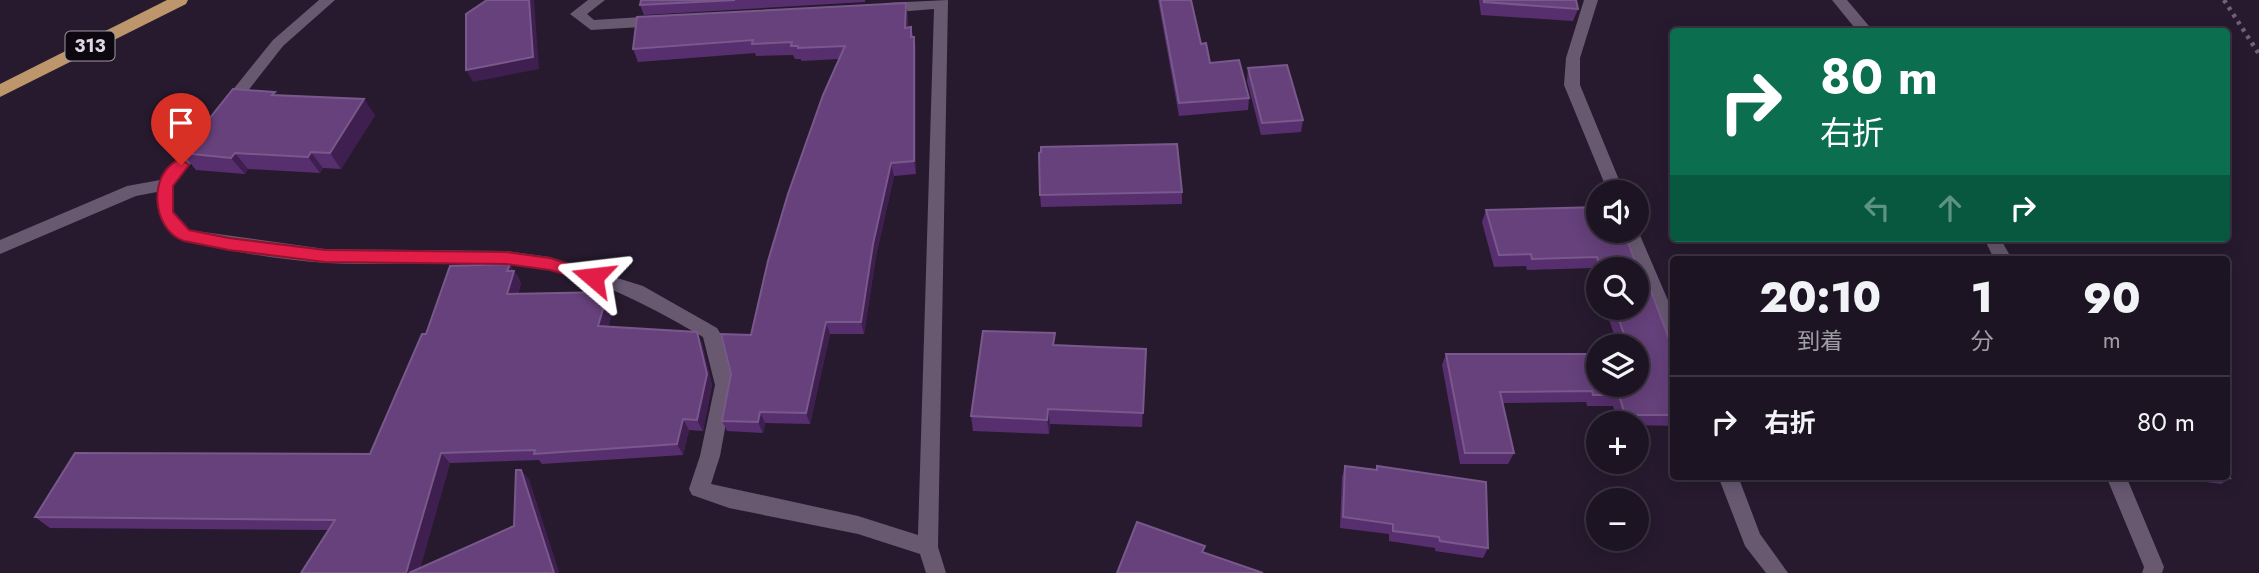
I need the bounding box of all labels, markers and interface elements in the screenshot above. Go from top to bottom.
road number: 313 [66,32,114,60]
text: 80 m [1820,42,1938,112]
icon: right [1705,56,1796,147]
pin [151,93,211,165]
icon: arrive [162,104,200,142]
text: 右折 [1820,110,1884,156]
map controls [1586,180,1649,551]
button: sound [1586,180,1649,243]
icon: left [1858,189,1896,227]
icon: ahead [1931,189,1969,227]
icon: right [2004,189,2042,227]
position arrow [556,240,630,314]
button: search [1586,257,1649,320]
text: 20:10 [1759,267,1881,328]
text: 1 [1971,267,1993,328]
text: 90 [2083,268,2141,329]
text: m [2103,323,2121,357]
text: 到着 [1797,324,1843,358]
text: 分 [1970,324,1993,358]
button: layers [1586,334,1649,397]
icon: right [1705,403,1743,441]
text: 80 m [2137,403,2195,441]
text: 右折 [1764,404,1816,442]
button: + [1586,411,1649,474]
button: − [1586,488,1649,551]

